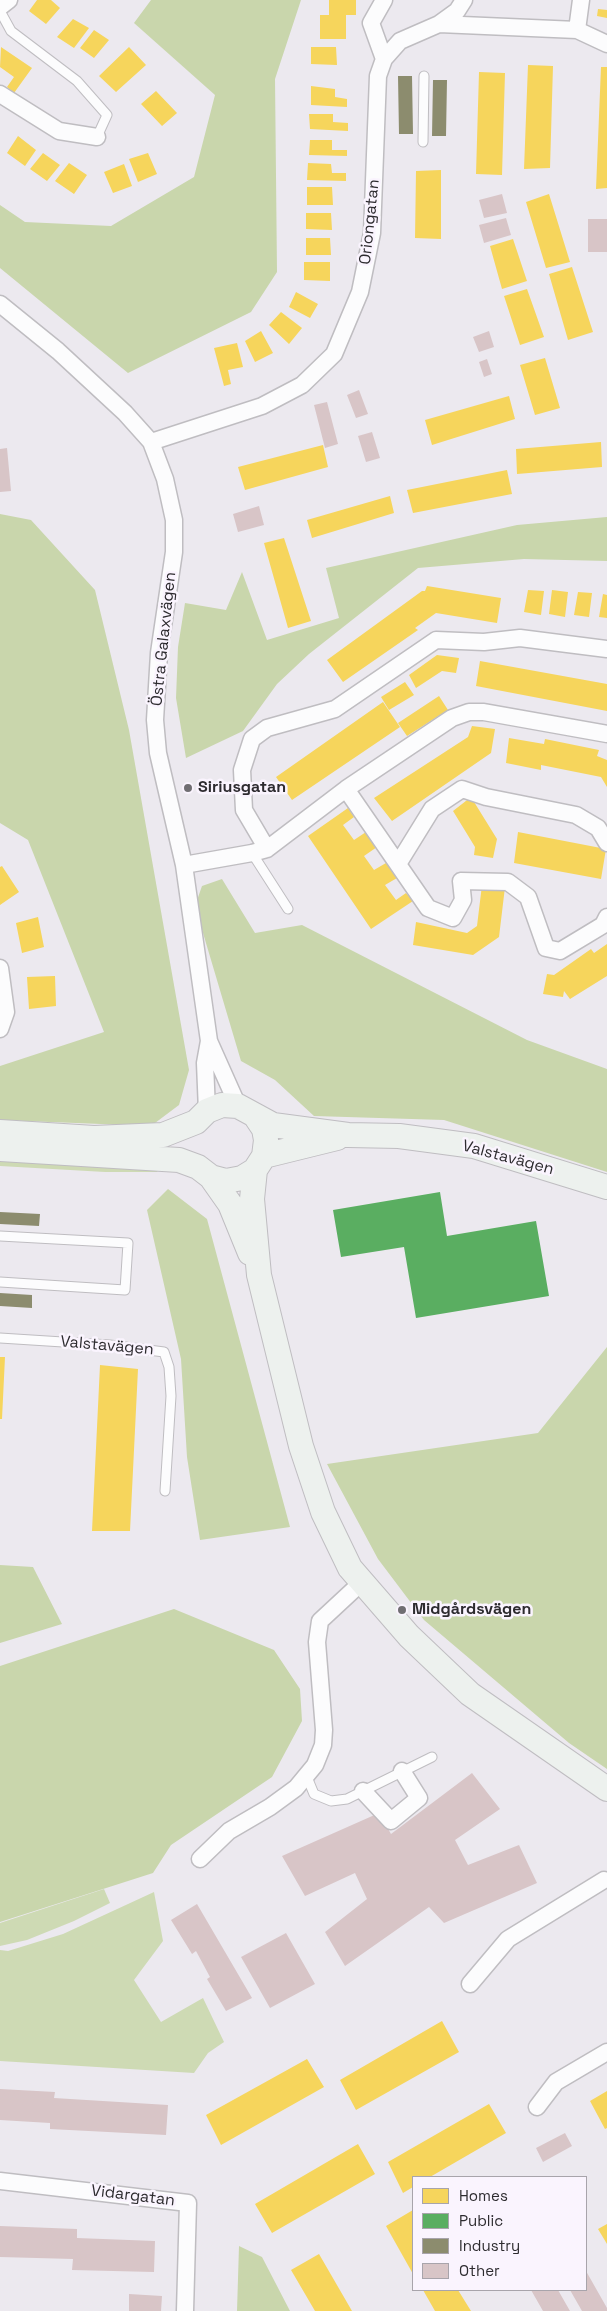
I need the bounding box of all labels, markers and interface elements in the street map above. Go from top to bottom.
street label: Oriongatan [356,178,384,266]
street label: Östra Galaxvägen [147,571,181,707]
place label: Siriusgatan [198,778,286,798]
marker: Siriusgatan [182,782,194,794]
street label: Valstavägen [460,1137,556,1179]
street label: Valstavägen [59,1332,155,1360]
place label: Midgårdsvägen [412,1600,531,1620]
marker: Midgårdsvägen [396,1604,408,1616]
legend [412,2176,587,2291]
street label: Vidargatan [90,2181,176,2211]
text: Homes [459,2186,508,2205]
text: Public [459,2211,503,2230]
text: Industry [459,2236,520,2255]
text: Other [459,2261,500,2280]

